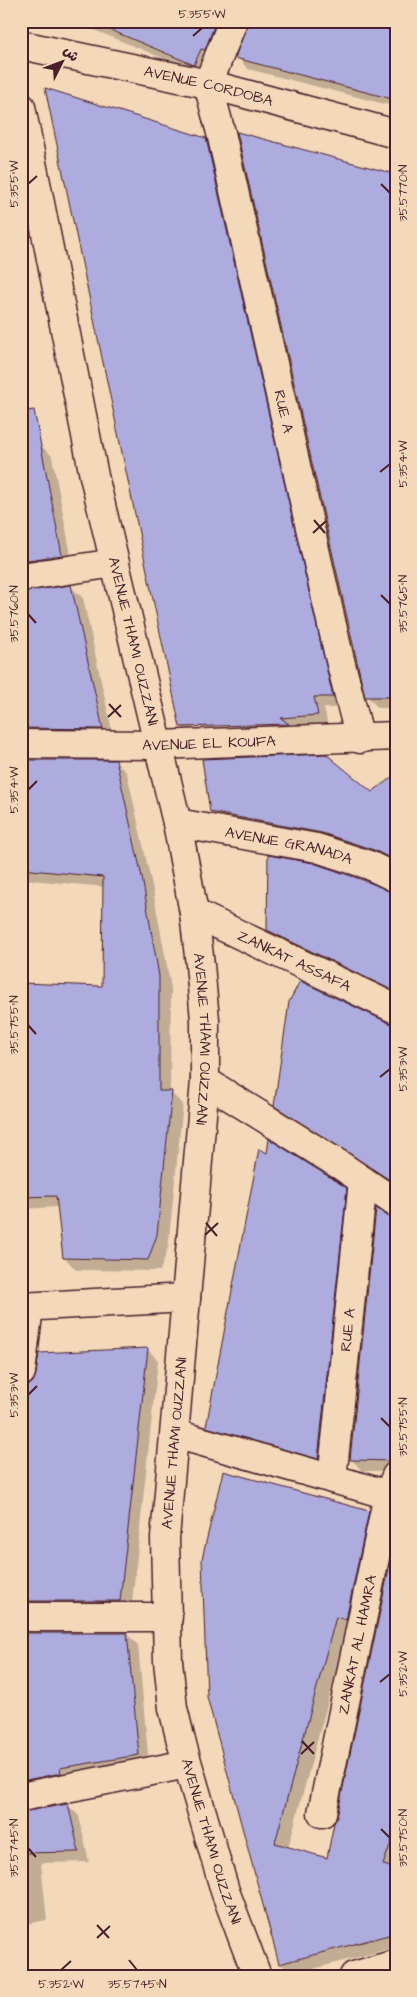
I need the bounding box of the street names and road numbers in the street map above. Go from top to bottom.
street label: AVENUE CORDOBA [142,61,276,112]
street label: RUE A [268,388,298,436]
street label: AVENUE THAMI OUZZANI [103,555,163,728]
street label: AVENUE EL KOUFA [142,731,276,756]
street label: AVENUE GRANADA [223,822,355,870]
street label: ZANKAT ASSAFA [234,925,355,997]
street label: AVENUE THAMI OUZZANI [188,952,215,1126]
street label: RUE A [335,1307,361,1353]
street label: AVENUE THAMI OUZZANI [157,1356,192,1530]
street label: ZANKAT AL HAMRA [333,1573,382,1716]
street label: AVENUE THAMI OUZZANI [176,1756,247,1928]

